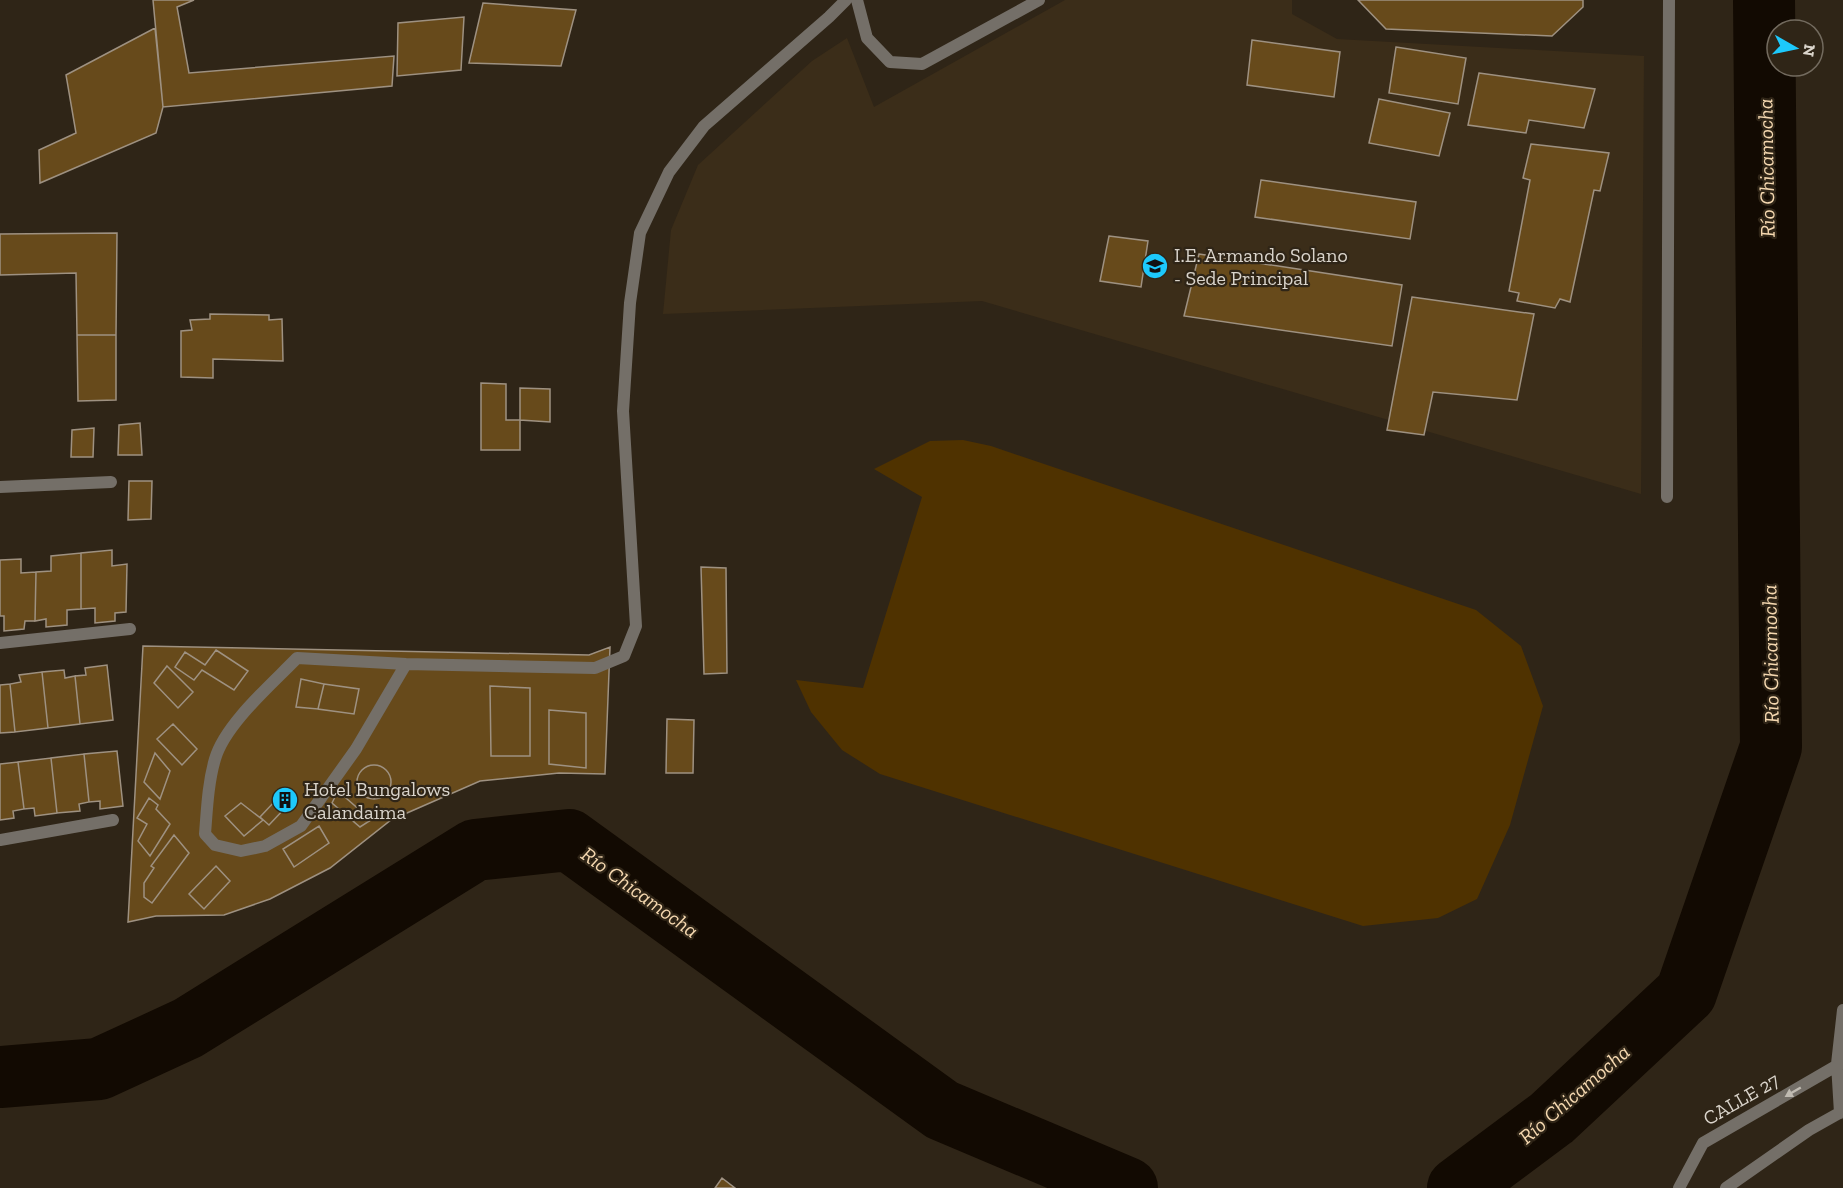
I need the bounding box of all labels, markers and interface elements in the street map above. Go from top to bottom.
north arrow [1765,18,1825,78]
text: N [1799,43,1820,58]
water label: Río Chicamocha [1752,98,1780,238]
place label: I.E. Armando Solano - Sede Principal [1174,243,1348,290]
school or university icon: I.E. Armando Solano - Sede Principal [1140,251,1170,281]
water label: Río Chicamocha [1756,584,1784,724]
place label: Hotel Bungalows Calandaima [304,777,450,824]
building icon: Hotel Bungalows Calandaima [270,785,300,815]
water label: Río Chicamocha [577,841,703,943]
water label: Río Chicamocha [1513,1039,1635,1149]
street label: CALLE 27 [1699,1067,1784,1130]
one-way arrow [1784,1086,1801,1096]

